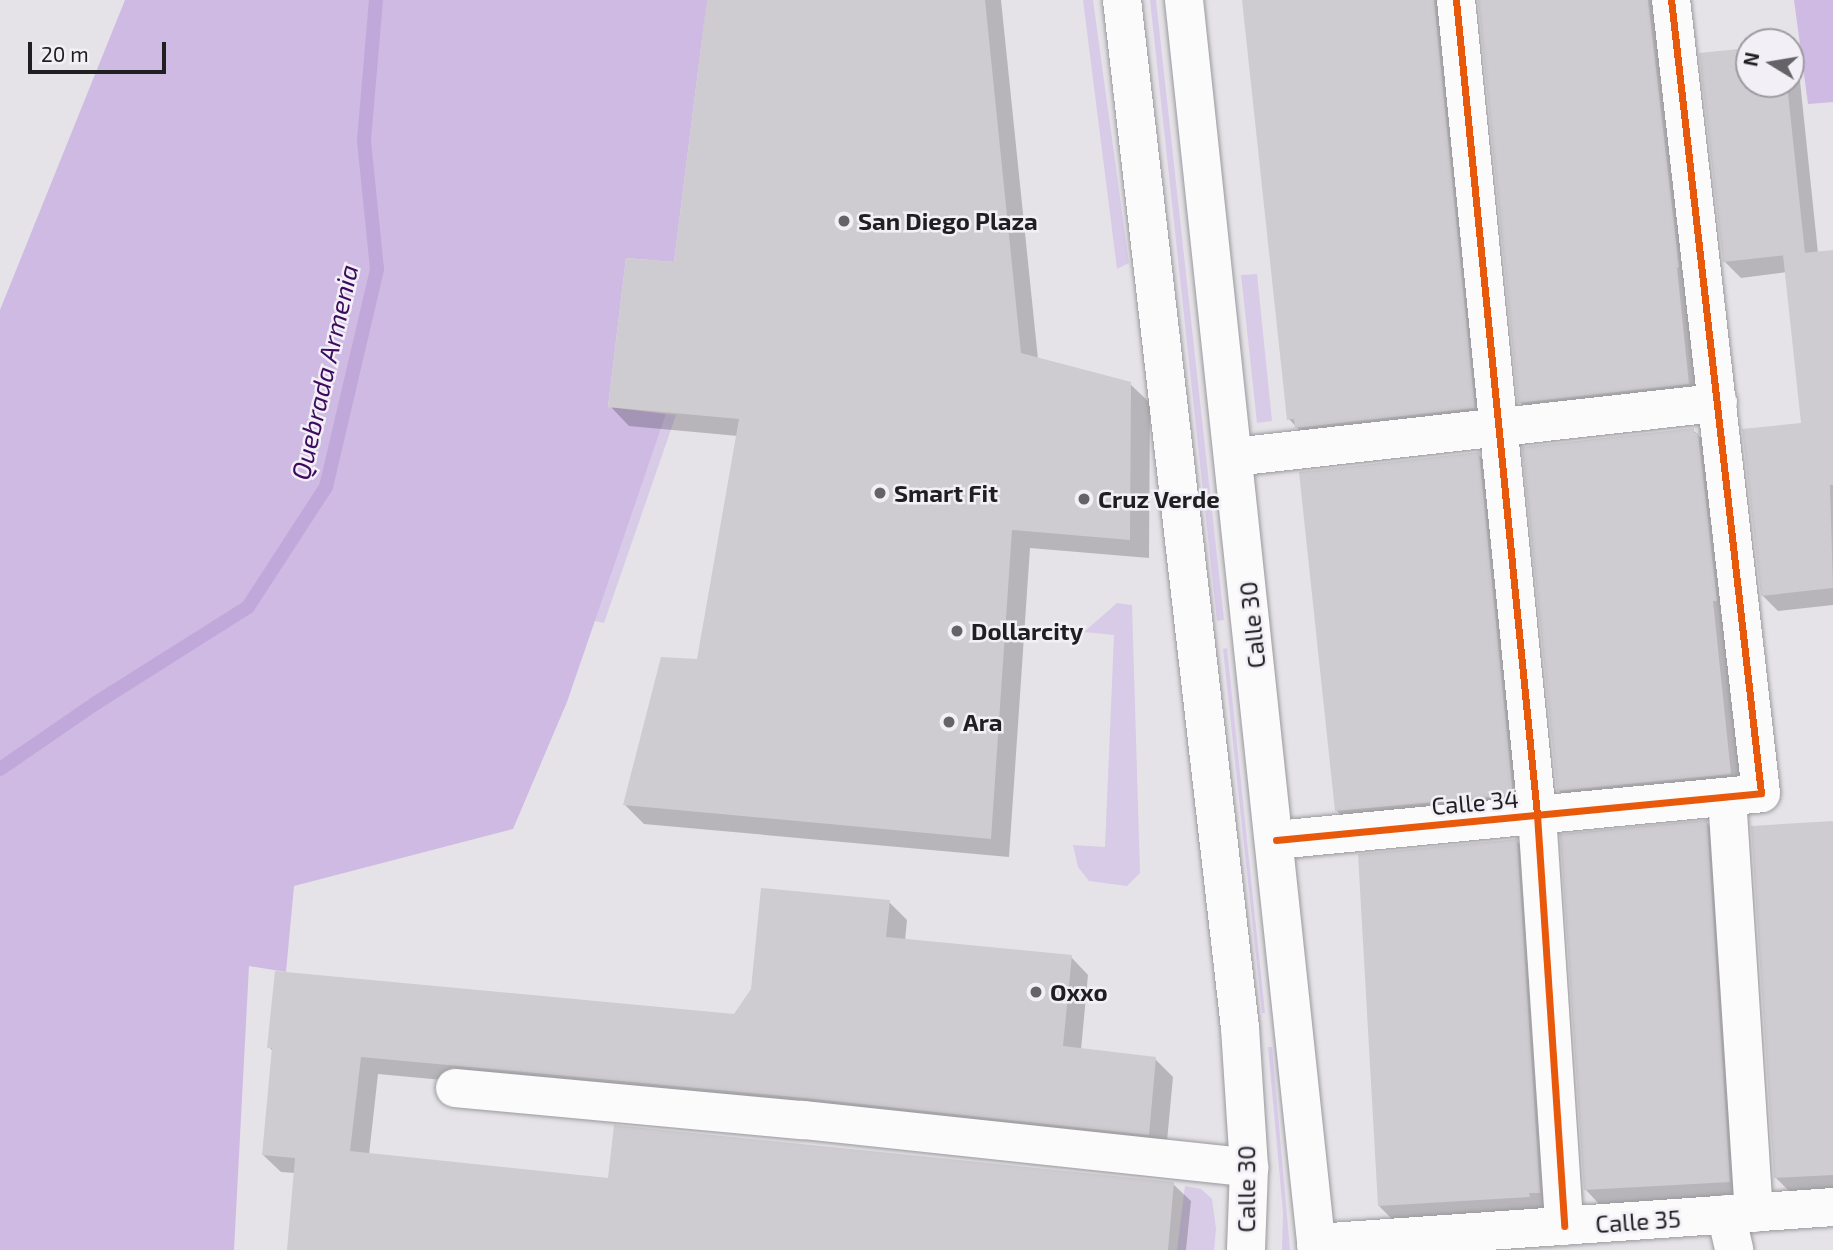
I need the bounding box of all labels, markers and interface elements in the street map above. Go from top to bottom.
scale bar [32,28,170,72]
north arrow [1735,28,1805,98]
text: 20 m [41,41,89,66]
text: N [1738,50,1763,68]
place label: San Diego Plaza [858,207,1038,235]
marker: San Diego Plaza [836,213,852,229]
water label: Quebrada Armenia [284,261,364,483]
place label: Smart Fit [894,479,998,507]
marker: Smart Fit [872,485,888,501]
place label: Cruz Verde [1098,485,1220,513]
marker: Cruz Verde [1076,491,1092,507]
street label: Calle 30 [1233,580,1271,670]
place label: Dollarcity [971,617,1083,645]
marker: Dollarcity [949,623,965,639]
place label: Ara [963,708,1003,736]
marker: Ara [941,714,957,730]
street label: Calle 34 [1430,784,1520,820]
place label: Oxxo [1050,978,1108,1006]
marker: Oxxo [1028,984,1044,1000]
street label: Calle 30 [1232,1145,1260,1233]
street label: Calle 35 [1594,1204,1682,1238]

